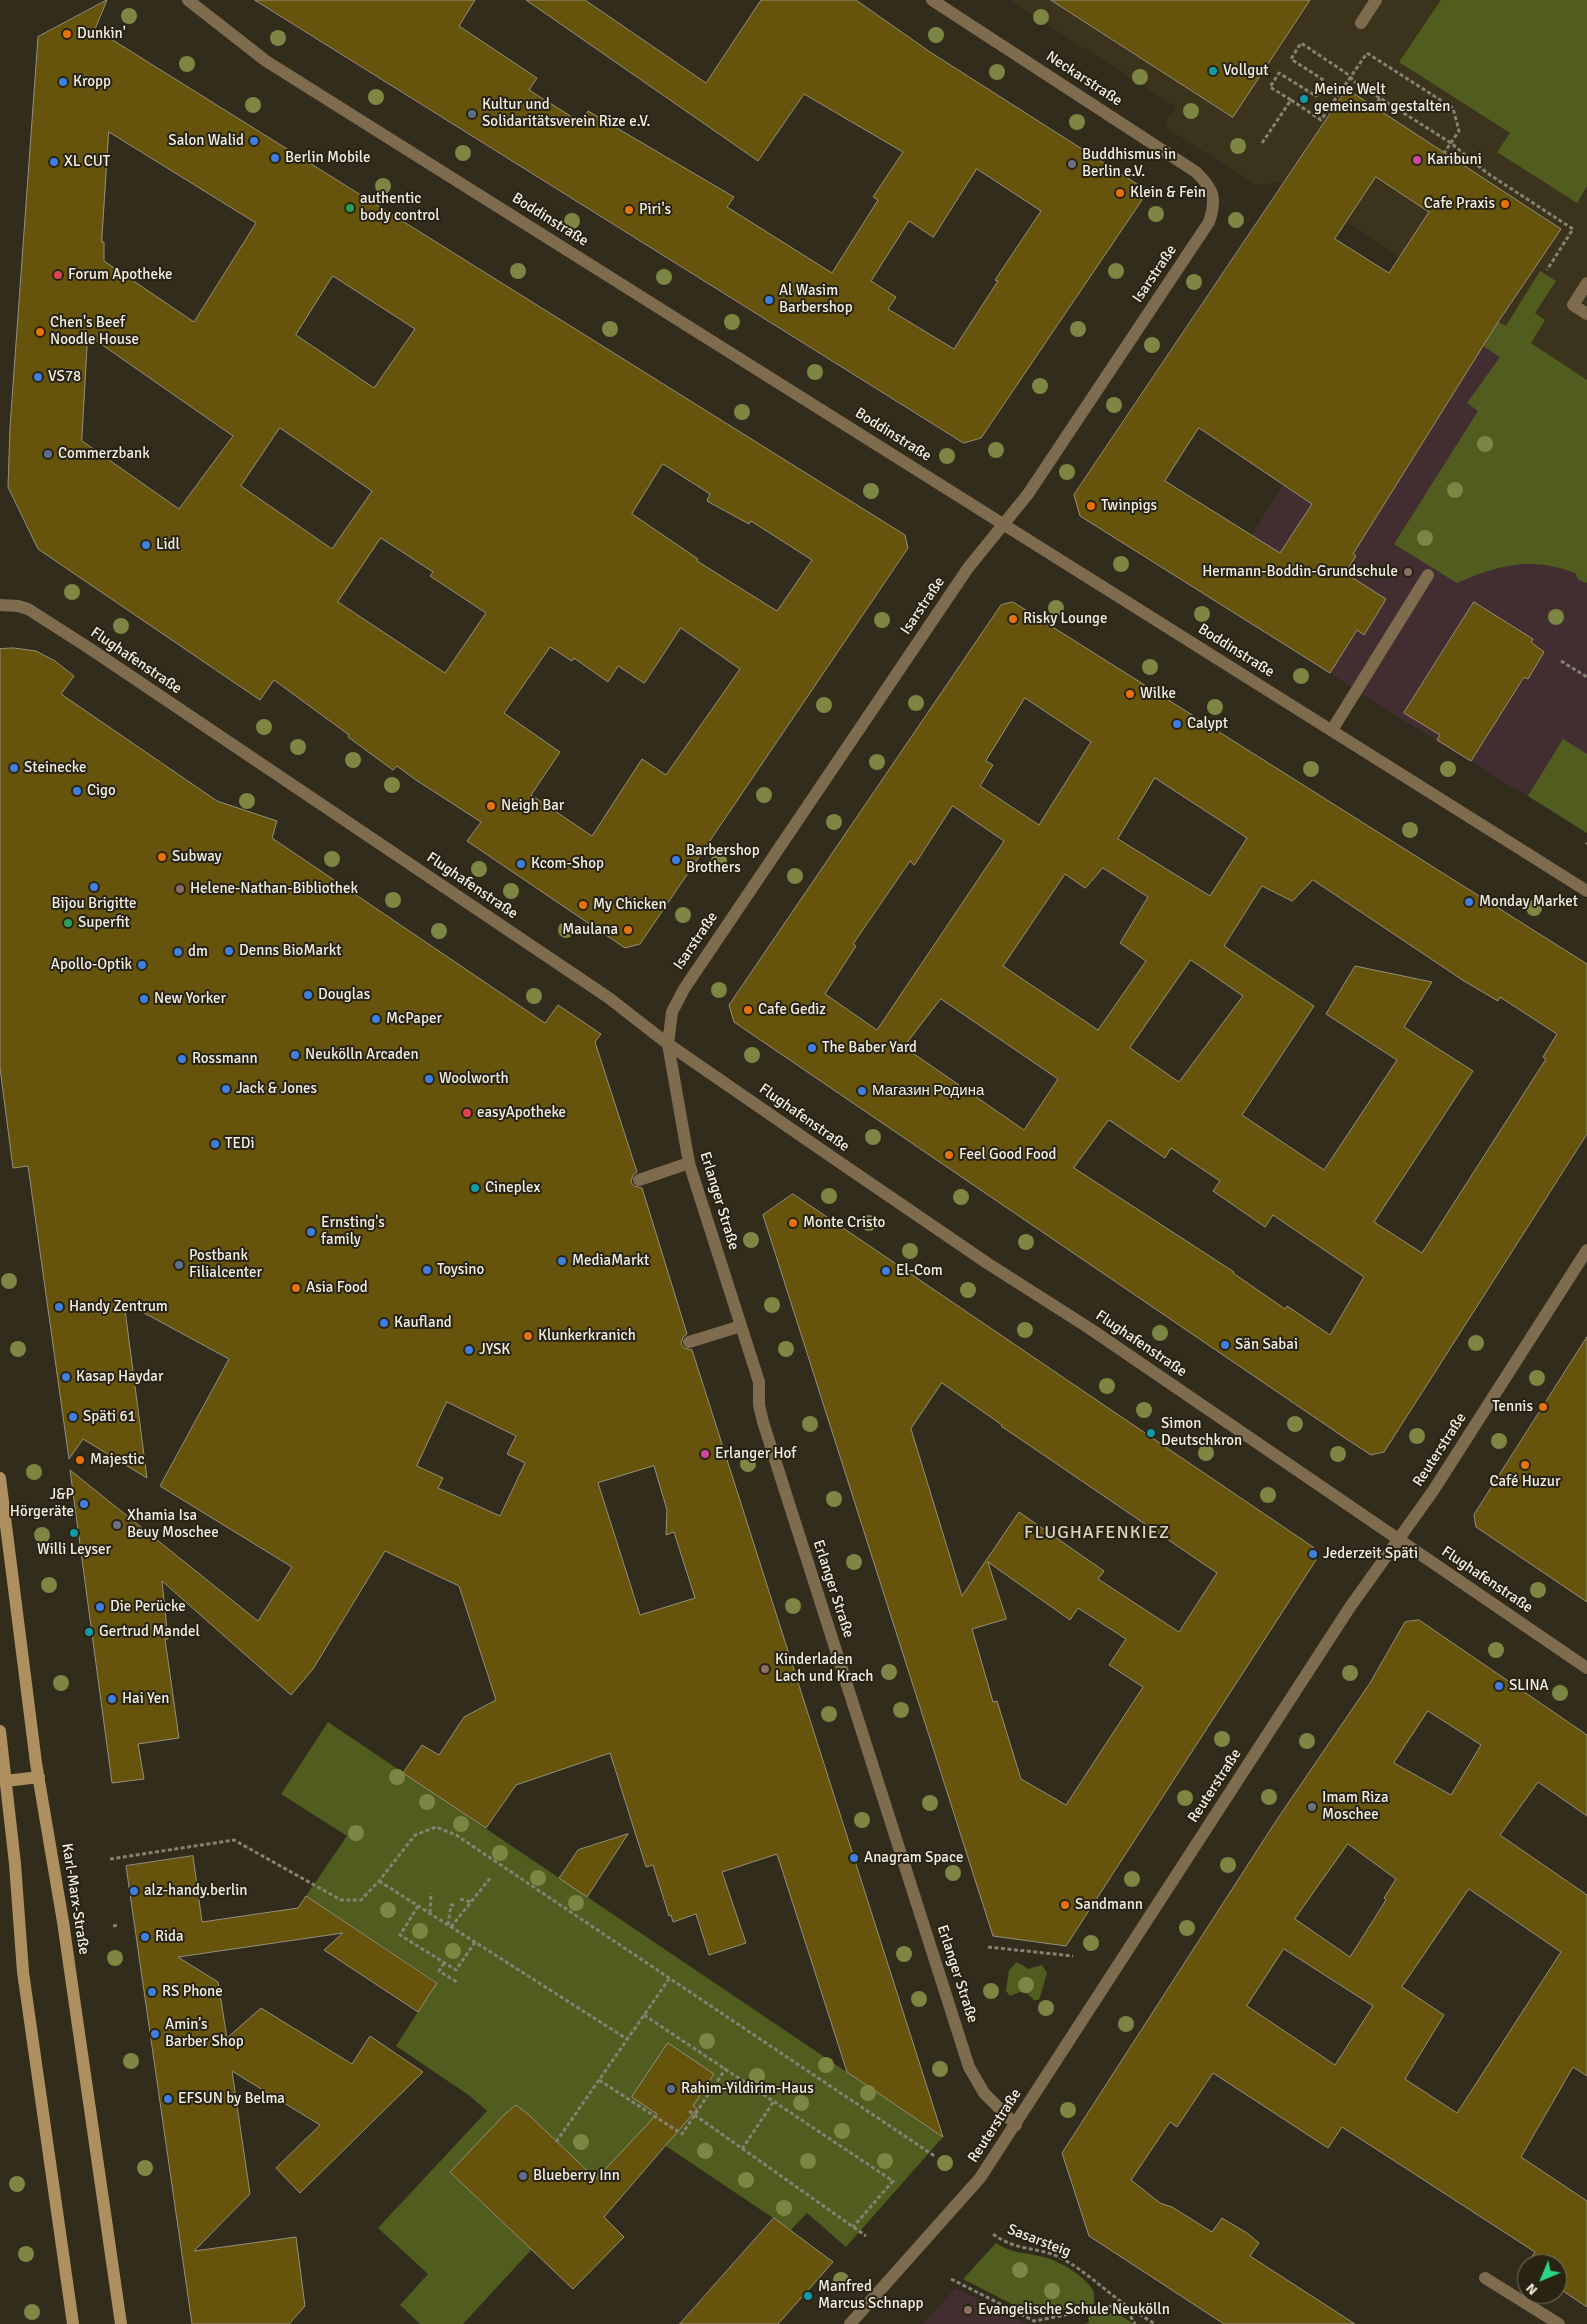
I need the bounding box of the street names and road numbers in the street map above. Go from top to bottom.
street label: Neckarstraße [1043,48,1125,110]
street label: Boddinstraße [508,189,592,251]
street label: Isarstraße [1129,242,1181,306]
street label: Boddinstraße [851,404,935,466]
street label: Isarstraße [897,574,949,638]
street label: Boddinstraße [1194,620,1278,682]
street label: Flughafenstraße [87,624,185,698]
street label: Flughafenstraße [423,849,521,923]
street label: Isarstraße [670,909,722,973]
street label: Flughafenstraße [755,1080,853,1156]
street label: Erlanger Straße [695,1150,743,1252]
street label: Flughafenstraße [1092,1307,1190,1381]
street label: Reuterstraße [1409,1410,1471,1490]
street label: Erlanger Straße [809,1538,857,1640]
street label: Flughafenstraße [1438,1543,1536,1617]
street label: Reuterstraße [1184,1746,1246,1826]
street label: Karl-Marx-Straße [57,1842,93,1956]
street label: Erlanger Straße [933,1923,981,2025]
street label: Reuterstraße [964,2086,1026,2166]
street label: Sasarsteig [1005,2221,1073,2261]

